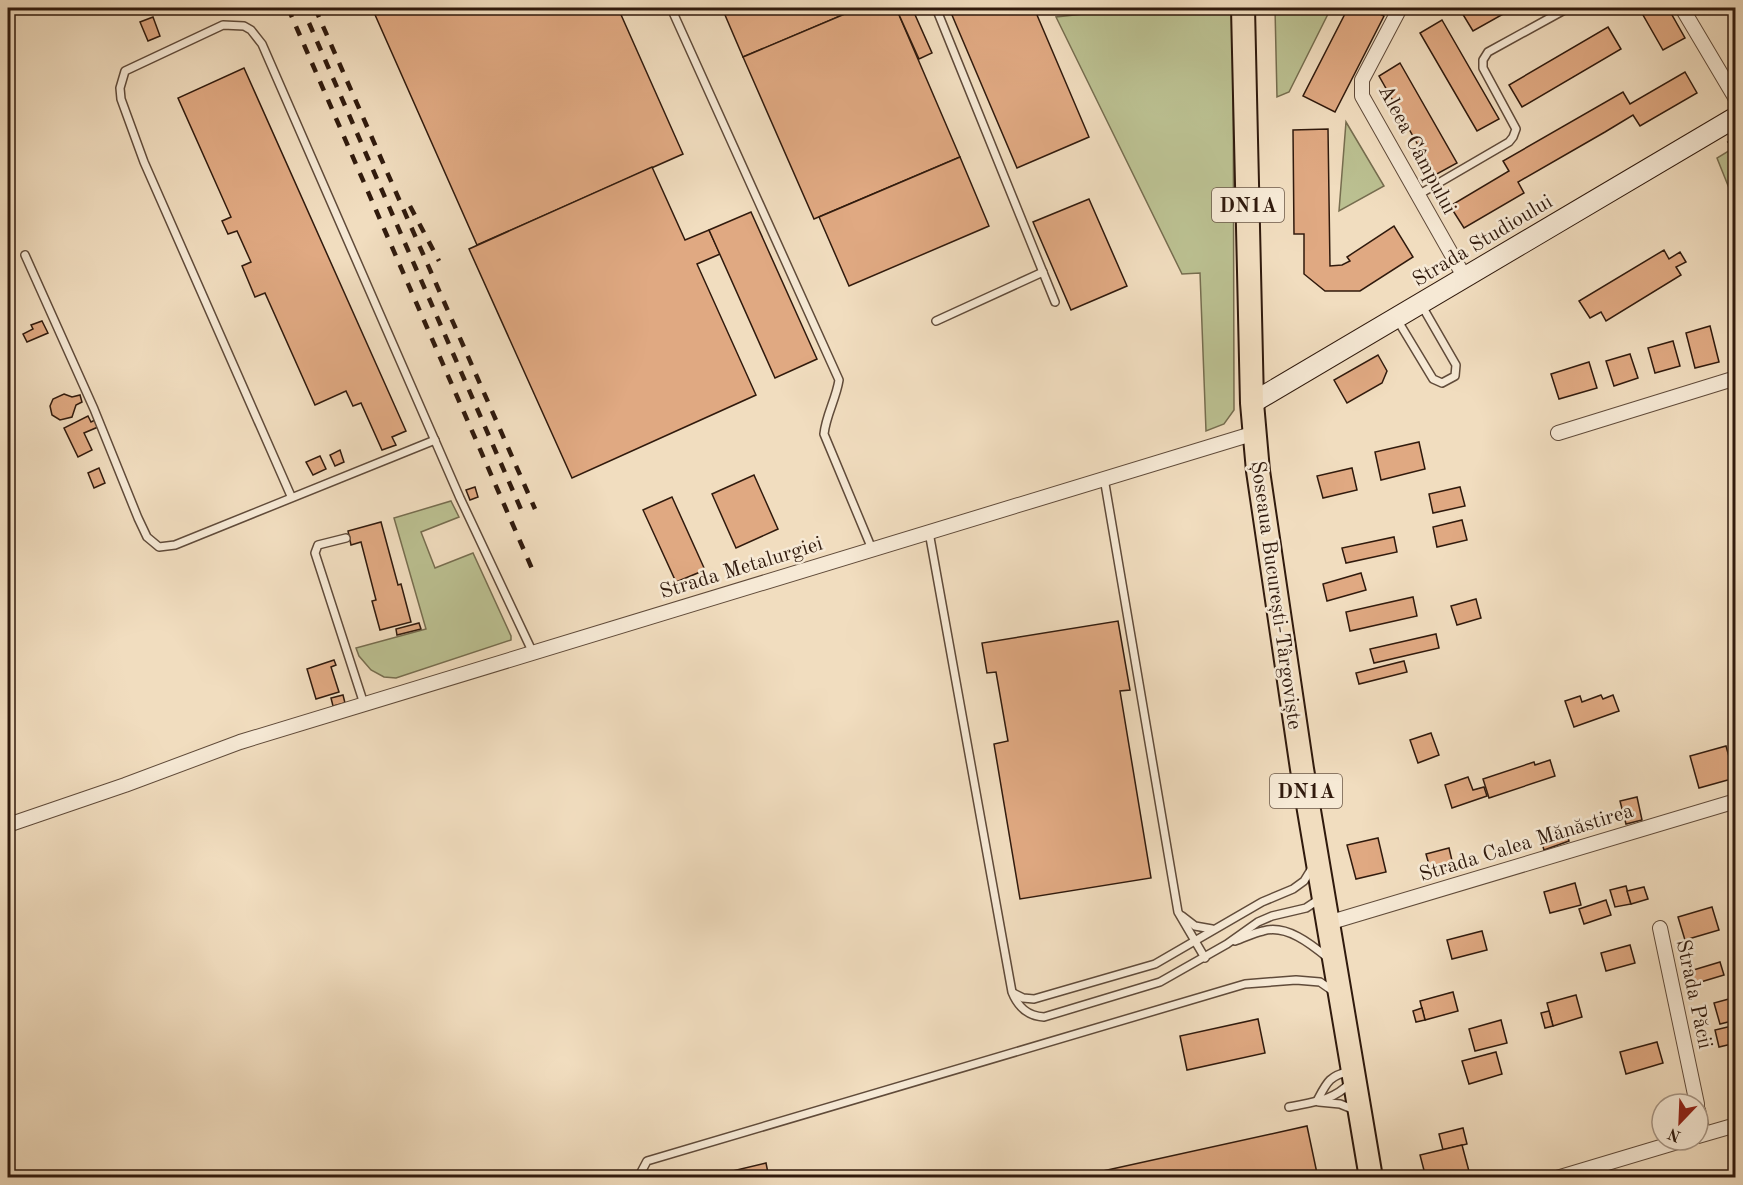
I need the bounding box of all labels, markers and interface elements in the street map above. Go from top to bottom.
street label: Aleea Câmpului [1374,82,1460,218]
road number: DN1A [1212,188,1284,222]
street label: Strada Studioului [1409,191,1556,291]
street label: Șoseaua București-Târgoviște [1245,459,1305,731]
street label: Strada Metalurgiei [657,534,826,603]
road number: DN1A [1270,774,1342,808]
street label: Strada Calea Mănăstirea [1417,801,1636,886]
street label: Strada Păcii [1672,938,1715,1051]
north arrow [1650,1092,1710,1152]
text: N [1665,1124,1684,1144]

